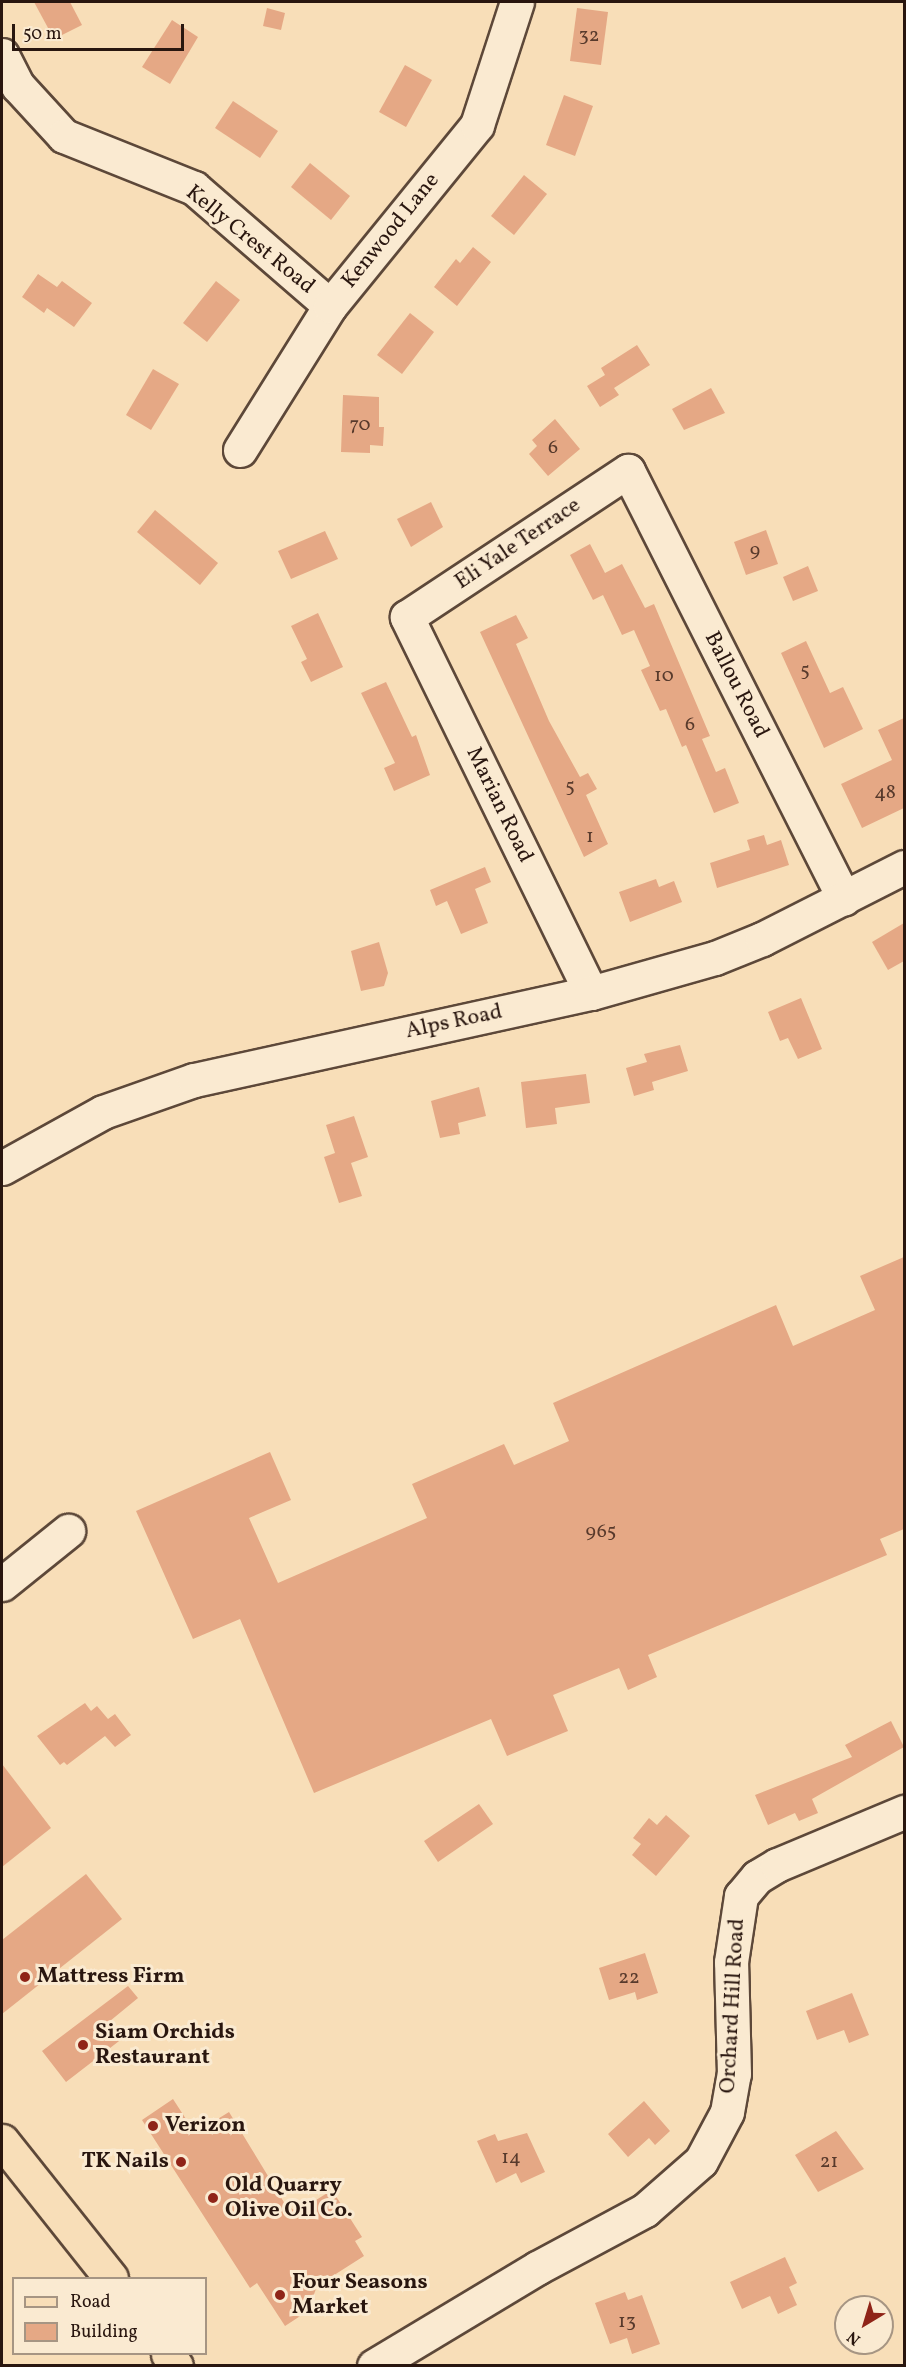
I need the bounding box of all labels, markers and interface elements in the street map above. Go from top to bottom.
scale bar [15,12,188,50]
text: 50 m [23,22,62,47]
house number: 32 [579,24,599,48]
street label: Kenwood Lane [337,168,445,294]
street label: Kelly Crest Road [180,180,320,300]
house number: 70 [350,413,370,437]
house number: 6 [548,436,558,460]
street label: Eli Yale Terrace [450,492,586,596]
house number: 9 [750,539,760,563]
street label: Ballou Road [698,627,774,743]
house number: 5 [800,659,810,683]
house number: 10 [654,664,674,688]
house number: 6 [685,713,695,737]
street label: Marian Road [460,743,538,867]
house number: 5 [565,775,575,799]
house number: 48 [874,781,896,805]
house number: 1 [586,825,594,849]
street label: Alps Road [403,999,505,1045]
house number: 965 [586,1520,616,1544]
street label: Orchard Hill Road [715,1918,751,2094]
place label: Mattress Firm [37,1964,185,1990]
house number: 22 [618,1966,640,1990]
marker: Mattress Firm [18,1970,32,1984]
place label: Siam Orchids Restaurant [95,2019,235,2070]
marker: Siam Orchids Restaurant [76,2038,90,2052]
place label: Verizon [165,2113,246,2139]
marker: Verizon [146,2119,160,2133]
house number: 14 [501,2146,521,2170]
place label: TK Nails [81,2149,169,2175]
house number: 21 [820,2150,838,2174]
marker: TK Nails [174,2155,188,2169]
place label: Old Quarry Olive Oil Co. [225,2172,353,2224]
marker: Old Quarry Olive Oil Co. [206,2191,220,2205]
place label: Four Seasons Market [292,2269,428,2320]
legend [12,2277,207,2355]
marker: Four Seasons Market [273,2288,287,2302]
text: Road [70,2290,111,2315]
north arrow [834,2295,894,2355]
house number: 13 [618,2310,636,2334]
text: Building [70,2320,138,2345]
text: N [843,2325,866,2350]

